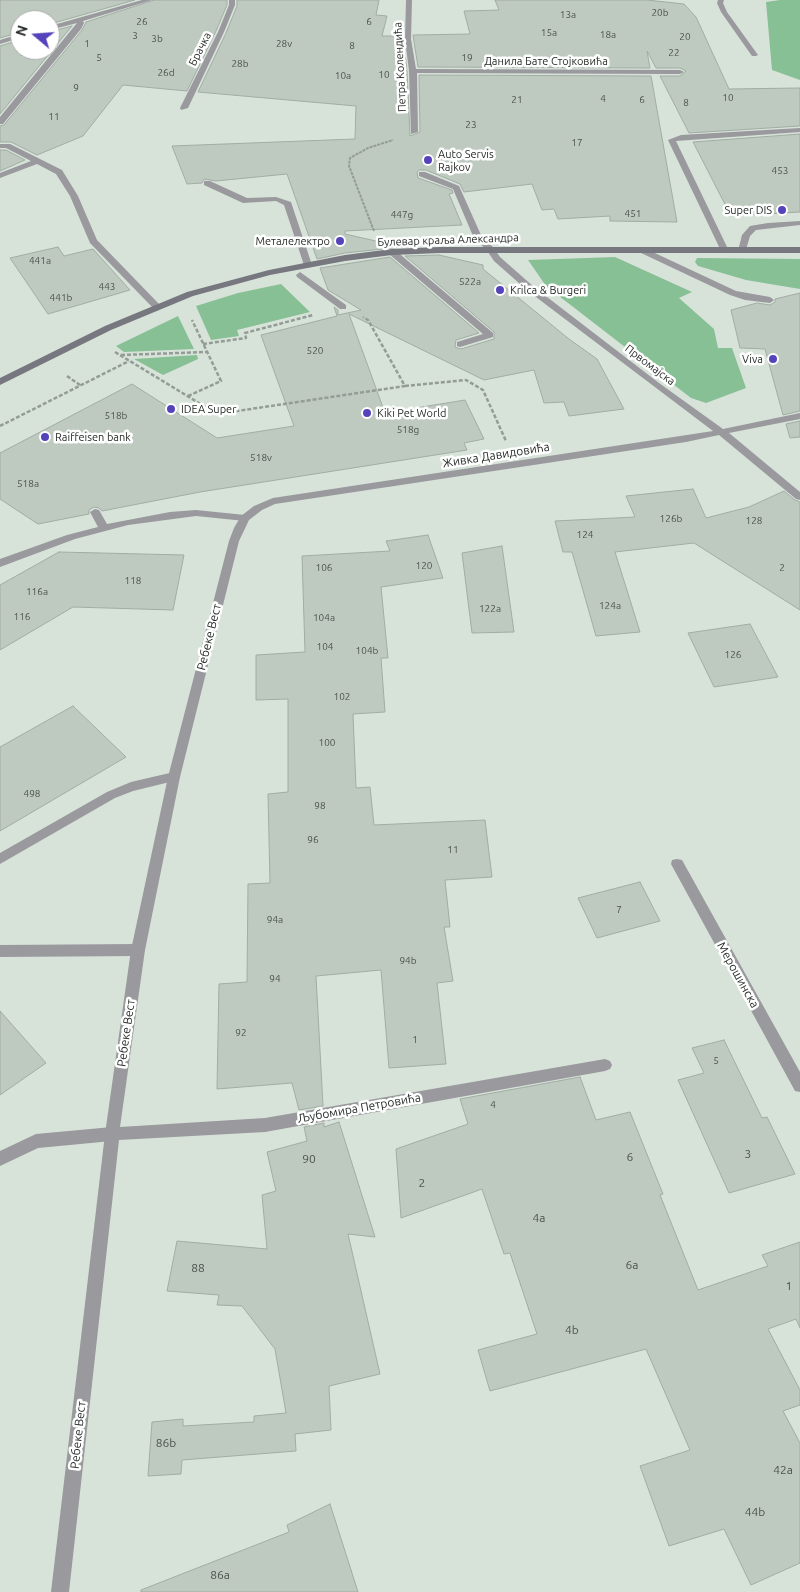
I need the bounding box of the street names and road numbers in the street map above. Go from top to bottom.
street label: Петра Колендића [391,22,409,112]
street label: Брачка [186,30,214,68]
street label: Данила Бате Стојковића [484,54,608,68]
street label: Булевар краља Александра [377,231,519,249]
street label: Првомајска [622,342,678,388]
street label: Живка Давидовића [441,439,551,471]
street label: Ребеке Вест [194,602,224,672]
street label: Мерошинска [714,940,762,1010]
street label: Ребеке Вест [114,998,138,1068]
street label: Љубомира Петровића [296,1090,422,1126]
street label: Ребеке Вест [67,1400,89,1470]

